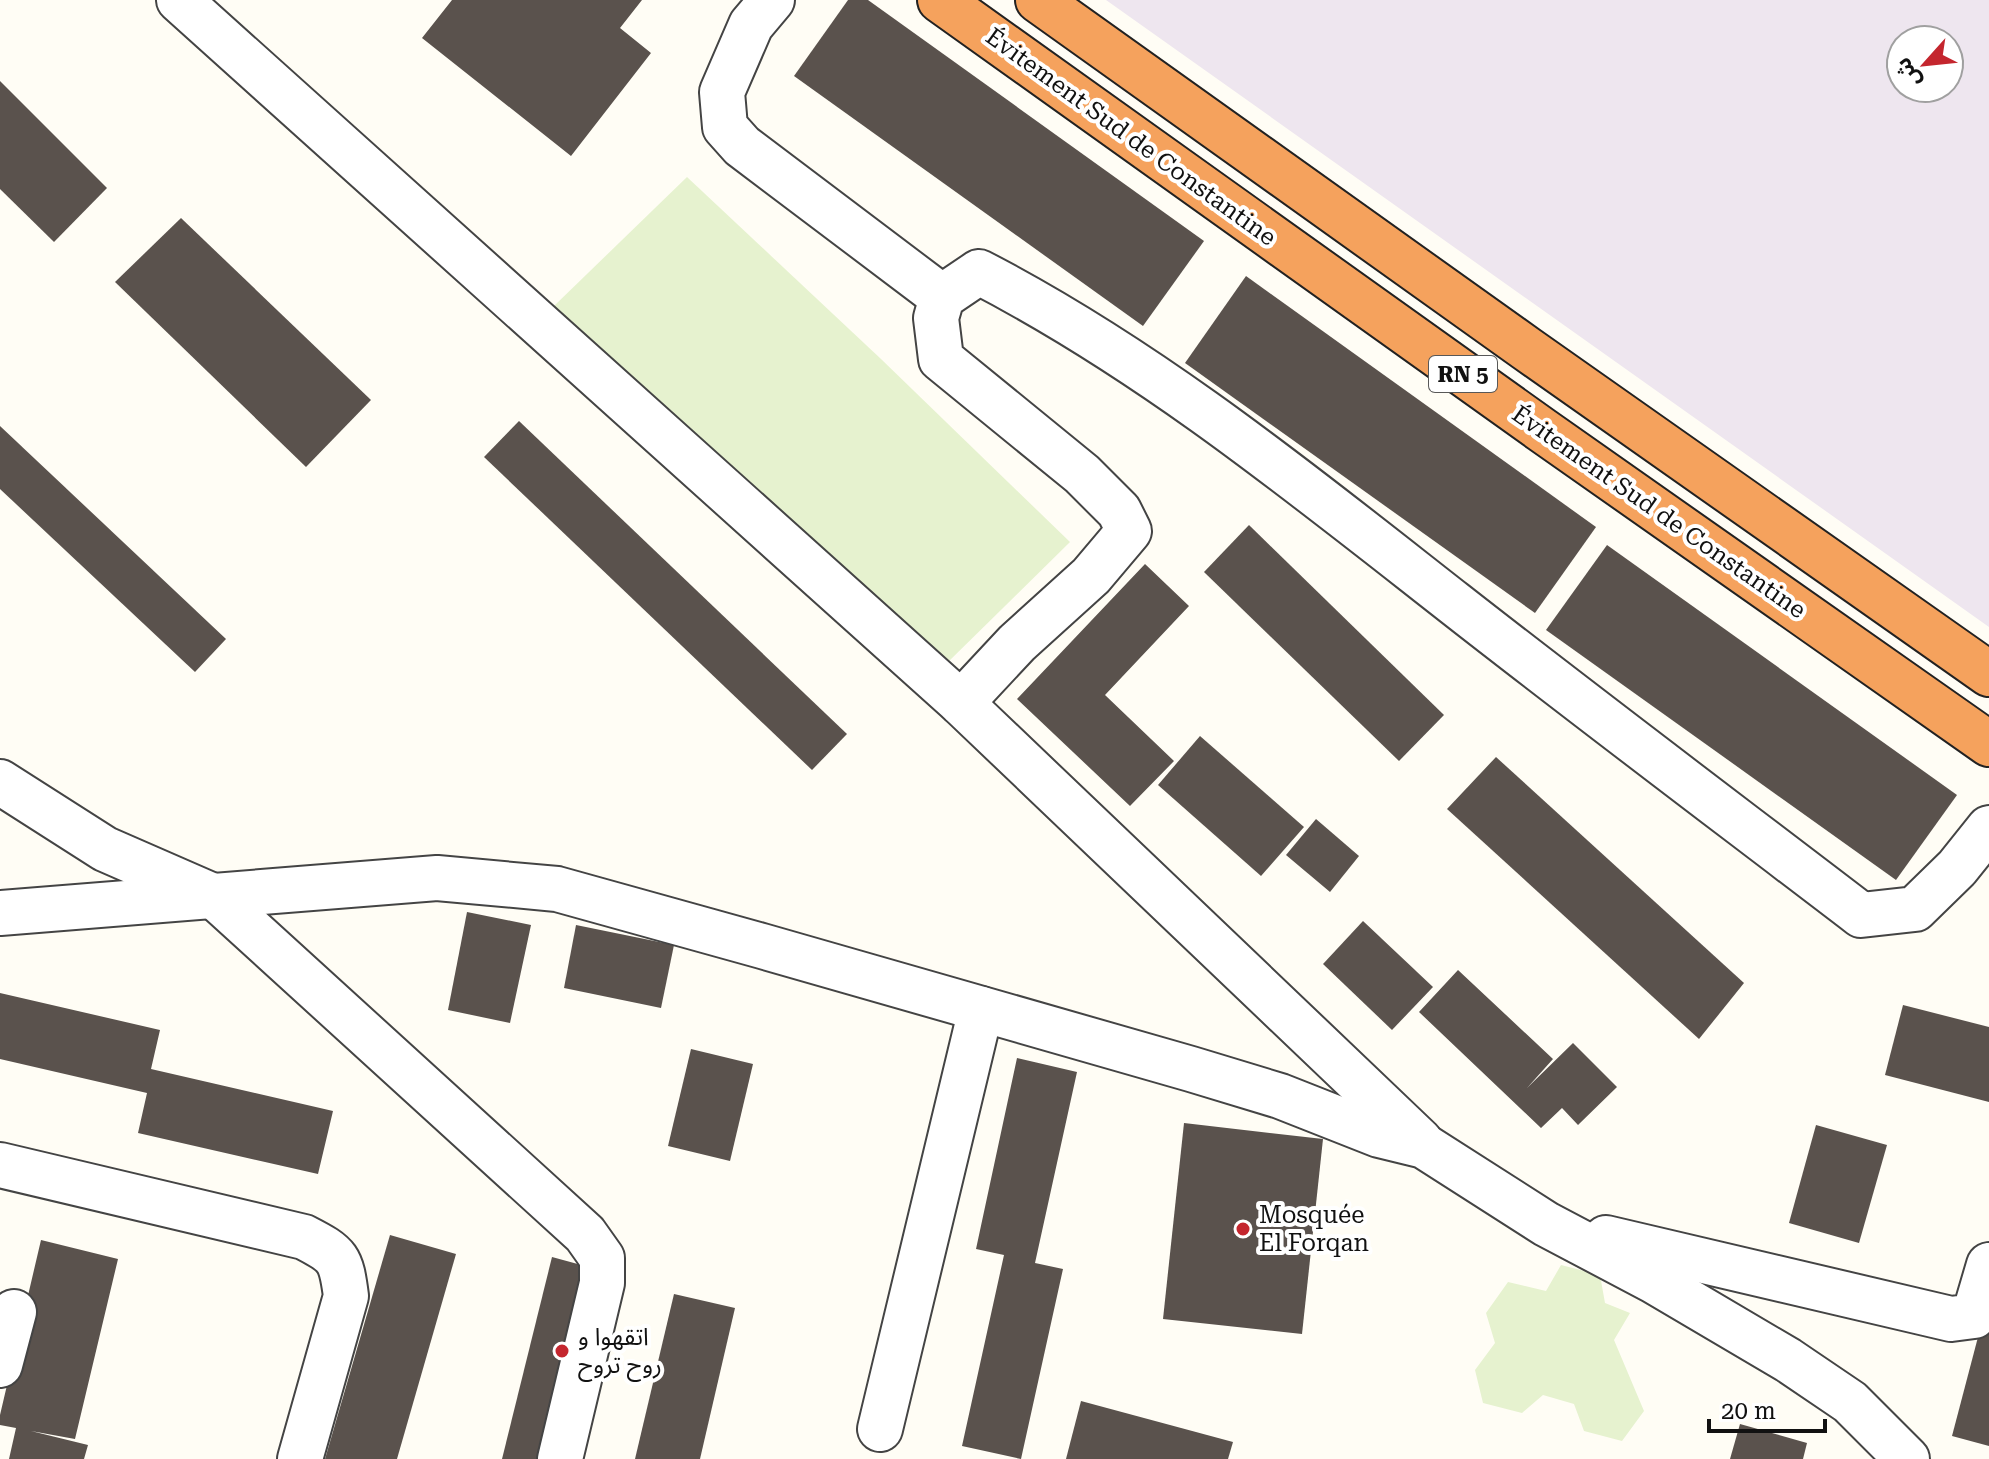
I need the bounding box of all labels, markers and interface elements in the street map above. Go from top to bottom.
street label: Évitement Sud de Constantine [981,22,1282,252]
north arrow [1885,24,1965,104]
text: ش [1890,54,1926,92]
road number: RN 5 [1429,356,1497,392]
street label: Évitement Sud de Constantine [1507,399,1812,624]
place label: Mosquée El Forqan [1259,1201,1369,1257]
marker: Mosquée El Forqan [1234,1220,1252,1238]
place label: اتقهوا و روح تروح [578,1323,662,1382]
marker: اتقهوا و روح تروح [553,1342,571,1360]
scale bar [1709,1383,1825,1433]
text: 20 m [1721,1397,1776,1425]

